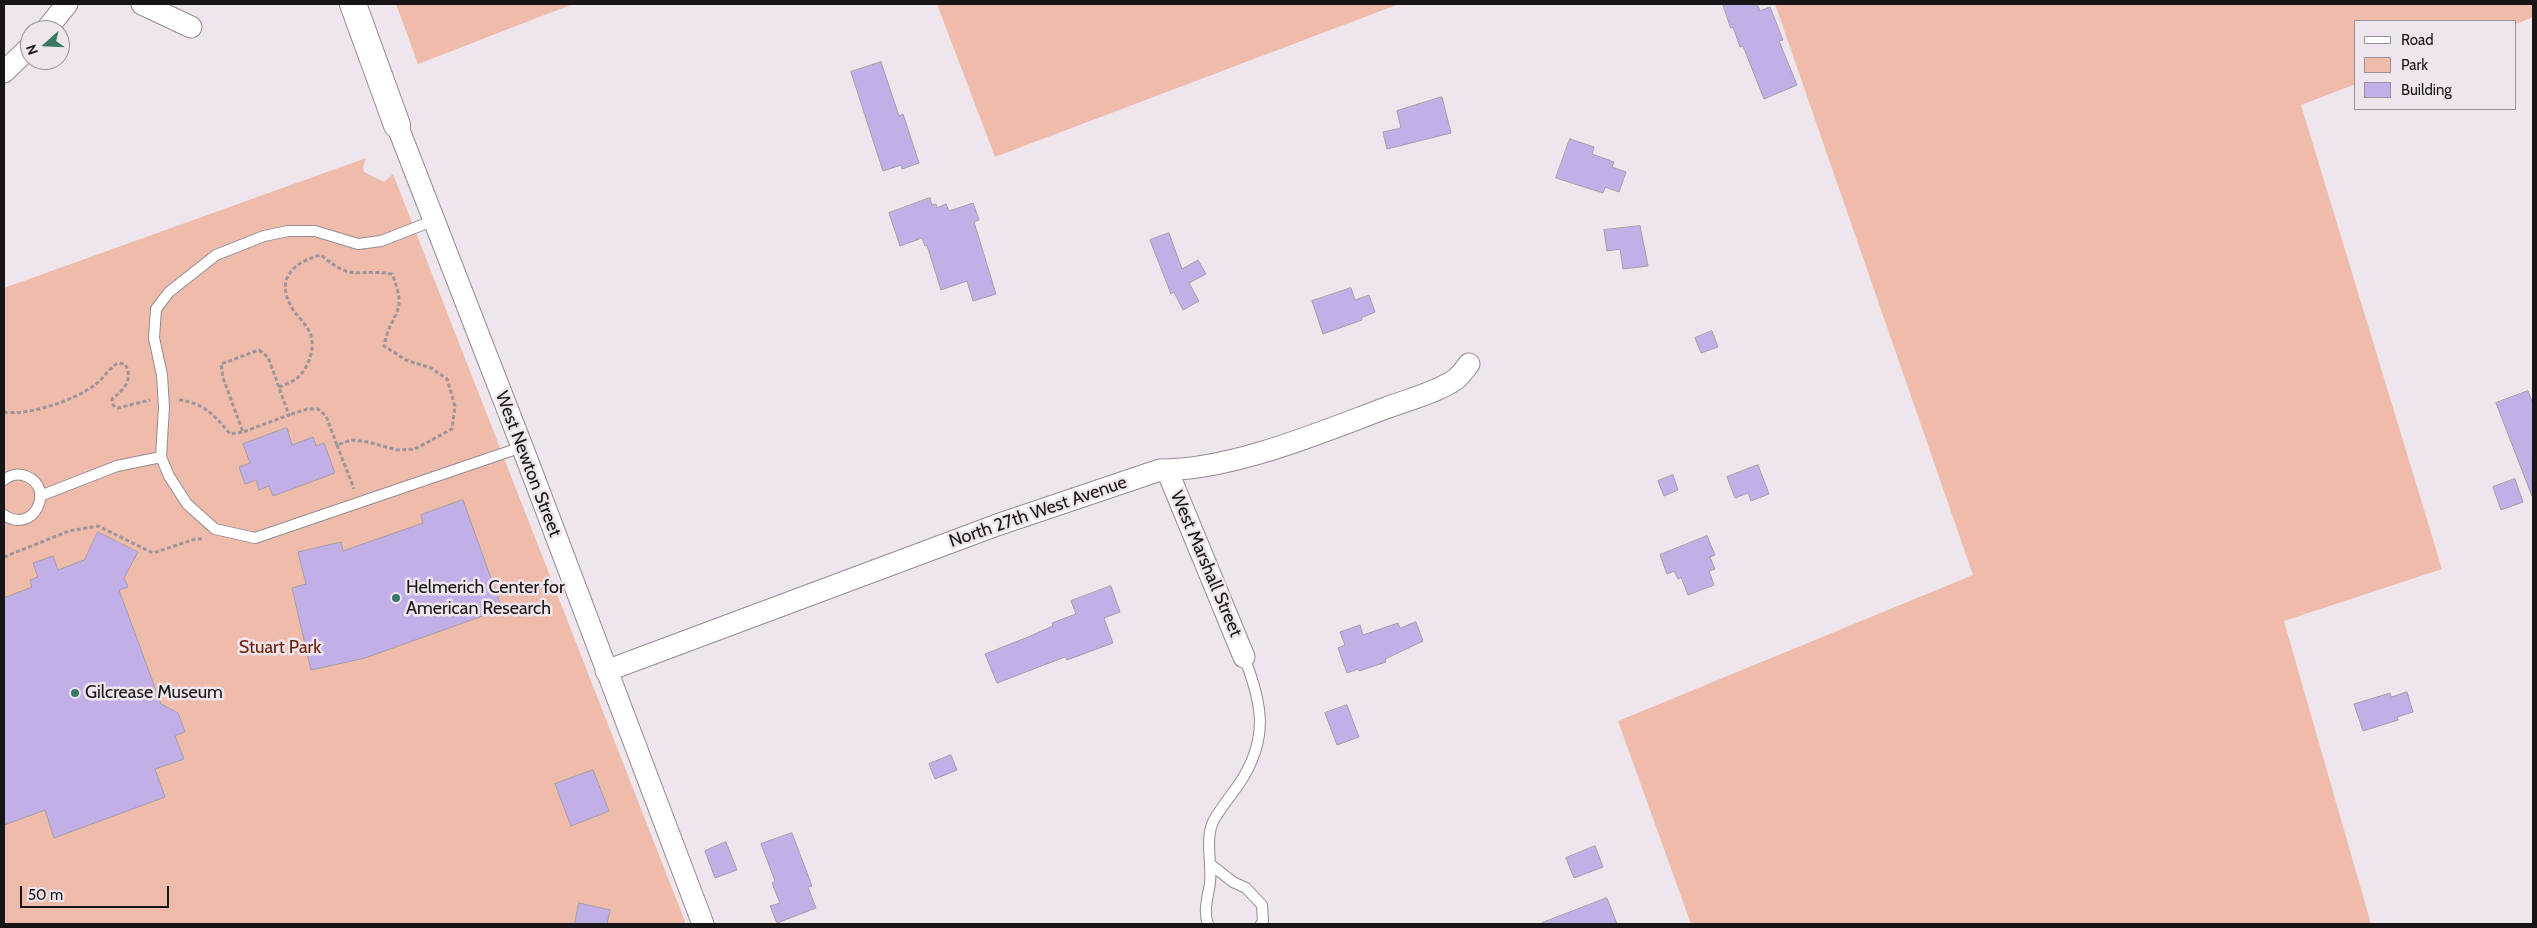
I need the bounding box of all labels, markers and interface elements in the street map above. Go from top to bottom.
north arrow [20,20,70,70]
legend [2354,20,2517,110]
text: Road [2401,31,2434,49]
text: N [22,42,42,58]
text: Park [2401,56,2428,74]
text: Building [2401,81,2452,99]
street label: West Newton Street [490,388,566,540]
street label: North 27th West Avenue [946,471,1130,553]
street label: West Marshall Street [1165,488,1247,640]
place label: Helmerich Center for American Research [406,577,565,620]
marker: Helmerich Center for American Research [390,592,402,604]
park label: Stuart Park [239,637,321,659]
place label: Gilcrease Museum [85,682,223,704]
marker: Gilcrease Museum [69,687,81,699]
scale bar [22,876,171,908]
text: 50 m [28,886,63,904]

